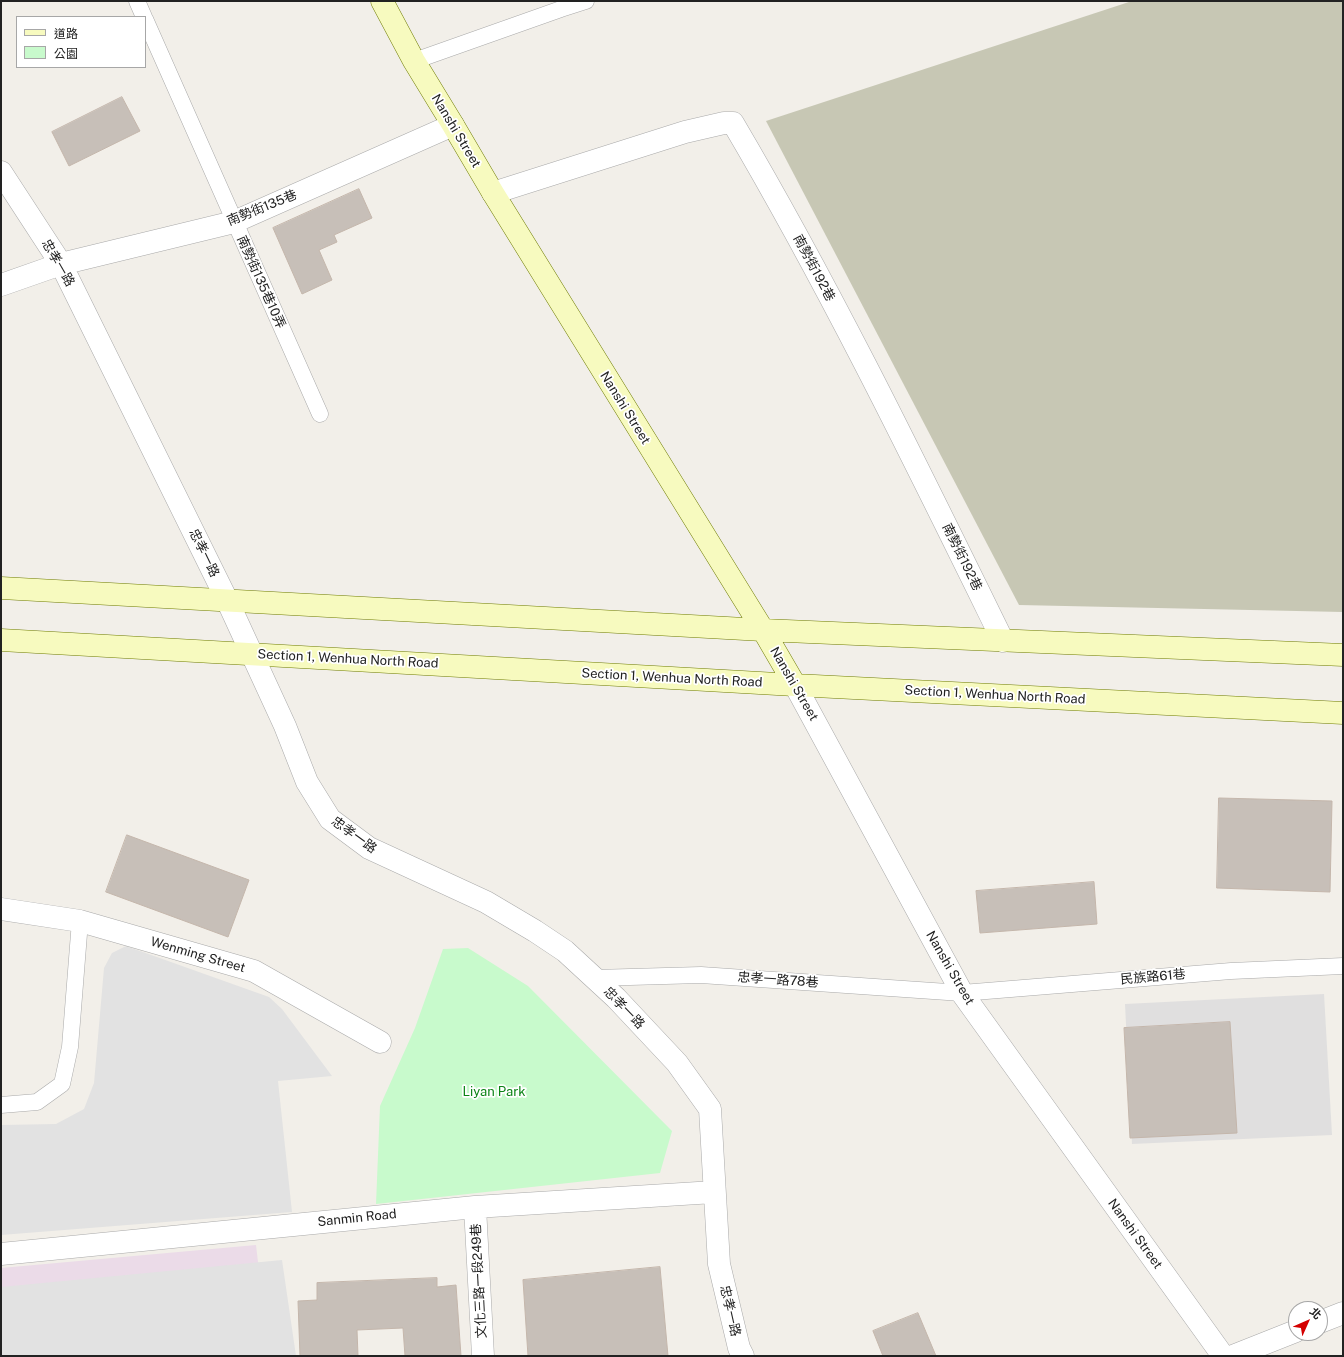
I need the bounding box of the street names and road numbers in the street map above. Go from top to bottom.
street label: Nanshi Street [428,91,484,171]
street label: 南勢街135巷 [225,187,299,229]
street label: 南勢街192巷 [790,232,838,304]
street label: 南勢街135巷10弄 [234,233,288,331]
street label: 忠孝一路 [38,237,78,289]
street label: Nanshi Street [596,369,654,447]
street label: 南勢街192巷 [939,521,985,593]
street label: 忠孝一路 [186,526,222,580]
street label: Nanshi Street [767,644,821,724]
street label: Section 1, Wenhua North Road [257,646,439,672]
street label: Section 1, Wenhua North Road [581,665,763,691]
street label: Section 1, Wenhua North Road [904,682,1086,708]
street label: 忠孝一路 [328,813,380,857]
street label: Nanshi Street [923,928,977,1008]
street label: Wenming Street [149,934,247,976]
street label: 民族路61巷 [1120,966,1186,988]
street label: 忠孝一路78巷 [737,969,819,991]
street label: 忠孝一路 [600,984,648,1032]
street label: Nanshi Street [1104,1196,1166,1272]
street label: Sanmin Road [317,1206,397,1230]
street label: 文化三路一段249巷 [468,1223,490,1339]
street label: 忠孝一路 [717,1284,743,1338]

